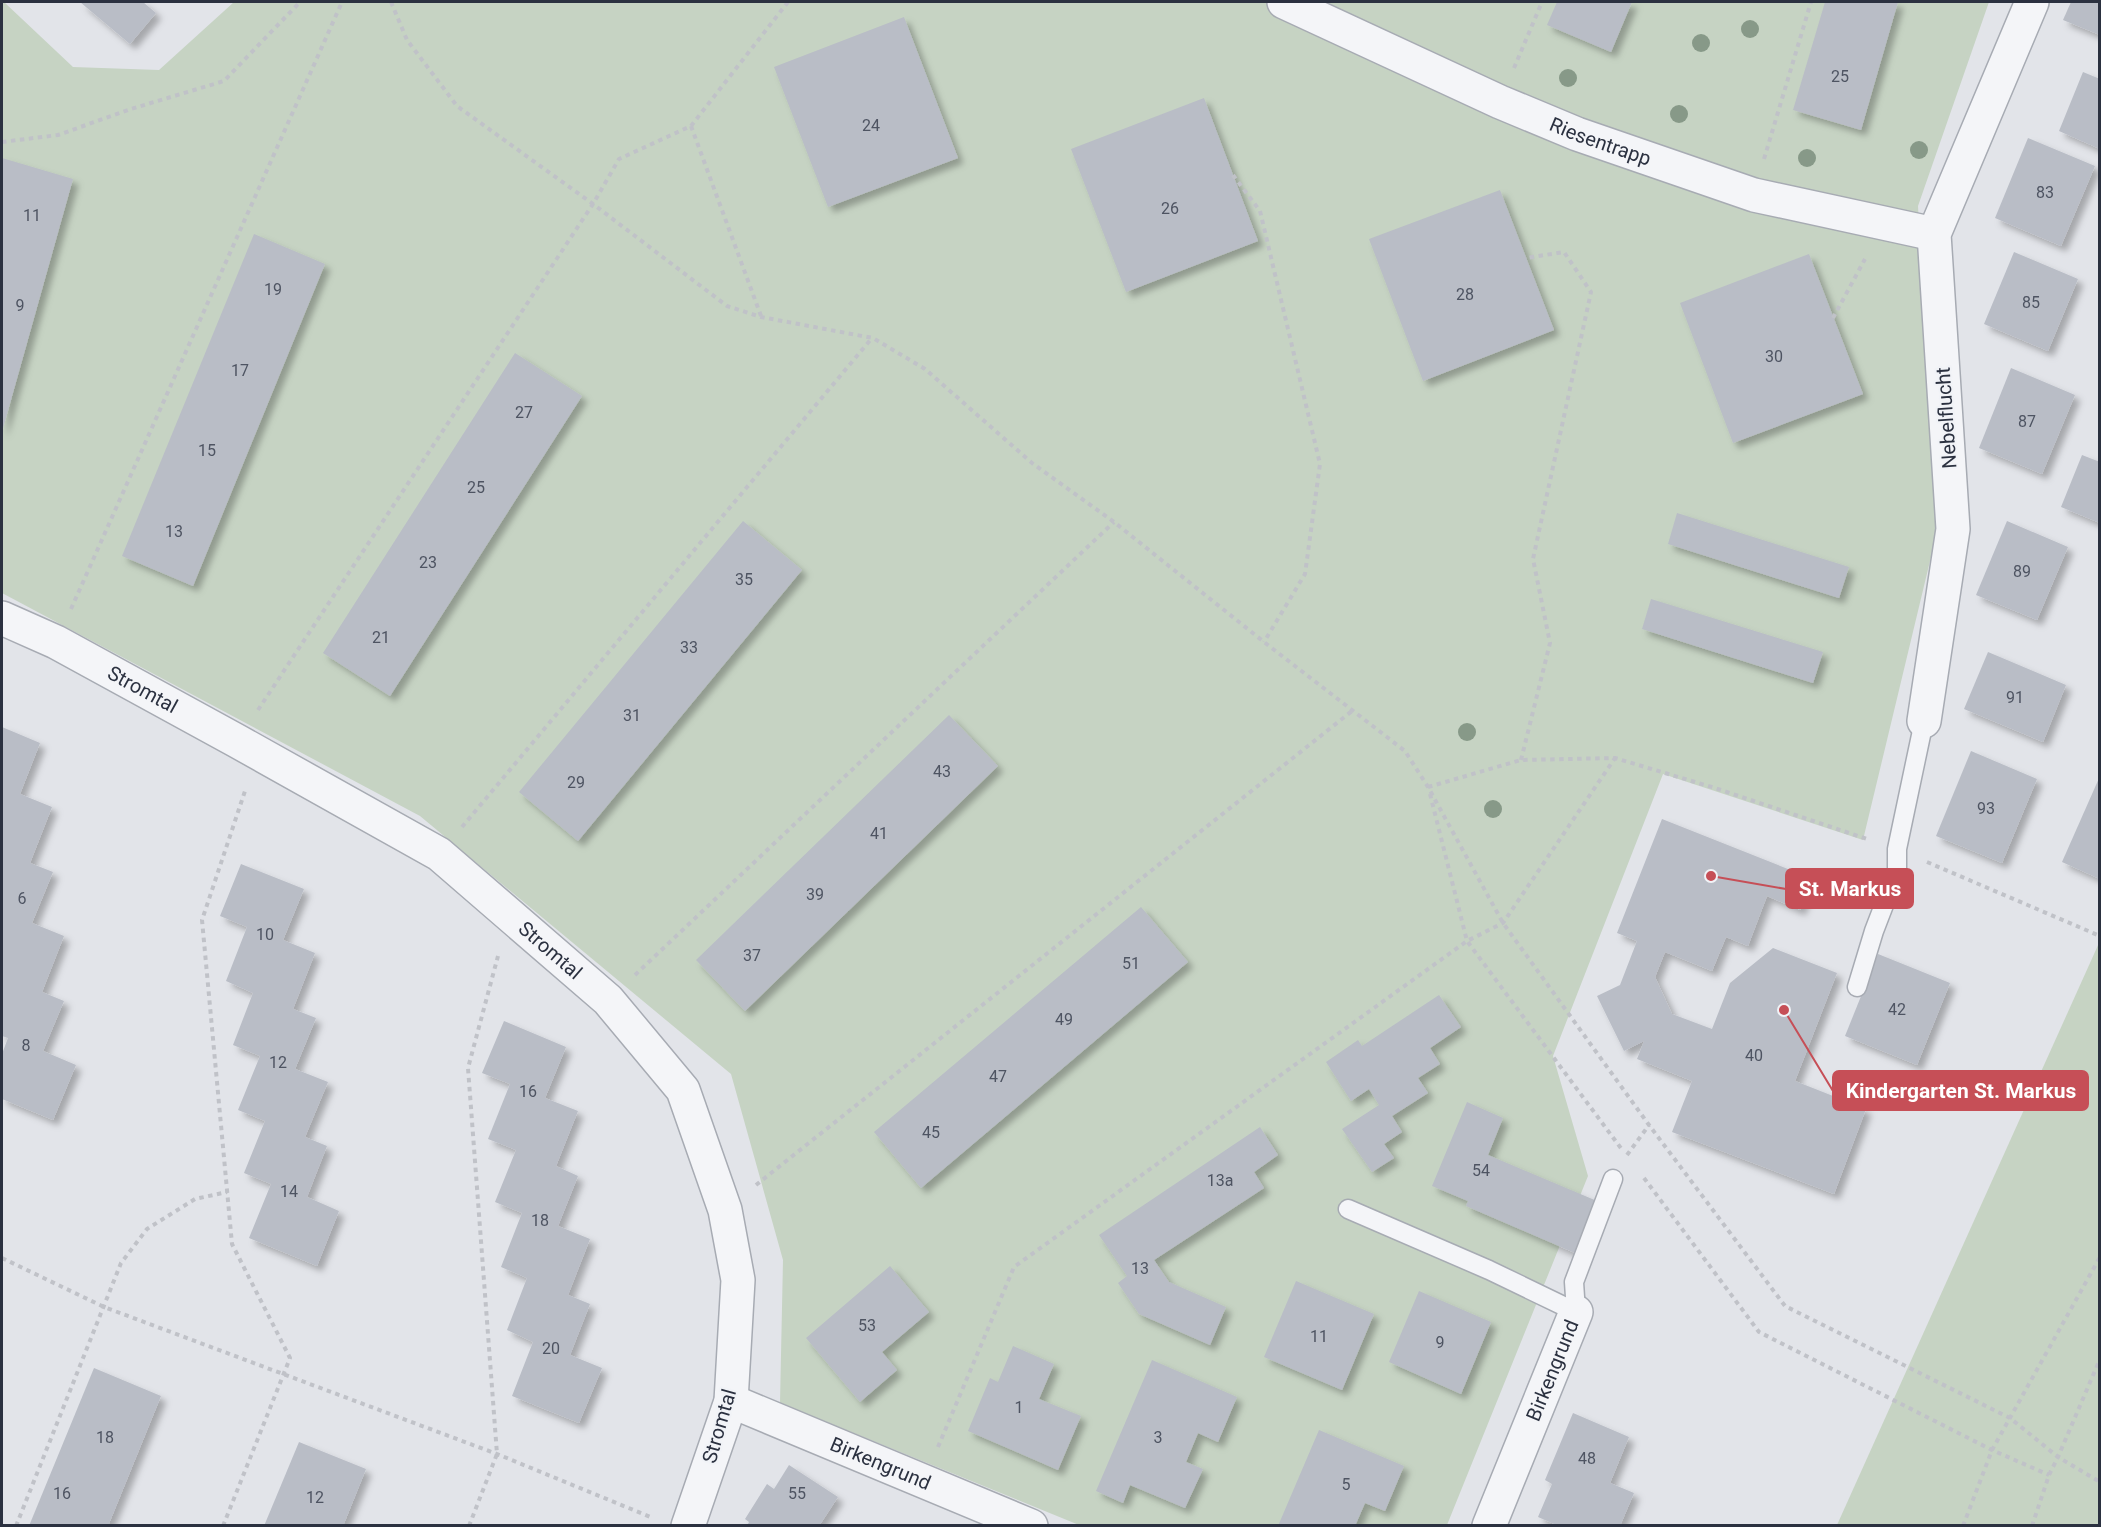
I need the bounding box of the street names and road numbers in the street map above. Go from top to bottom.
street label: Riesentrapp [1546,112,1654,171]
street label: Nebelflucht [1930,366,1962,470]
street label: Stromtal [104,661,182,718]
street label: Stromtal [514,916,587,984]
street label: Birkengrund [1521,1316,1584,1425]
street label: Stromtal [697,1386,741,1466]
street label: Birkengrund [826,1432,935,1495]

